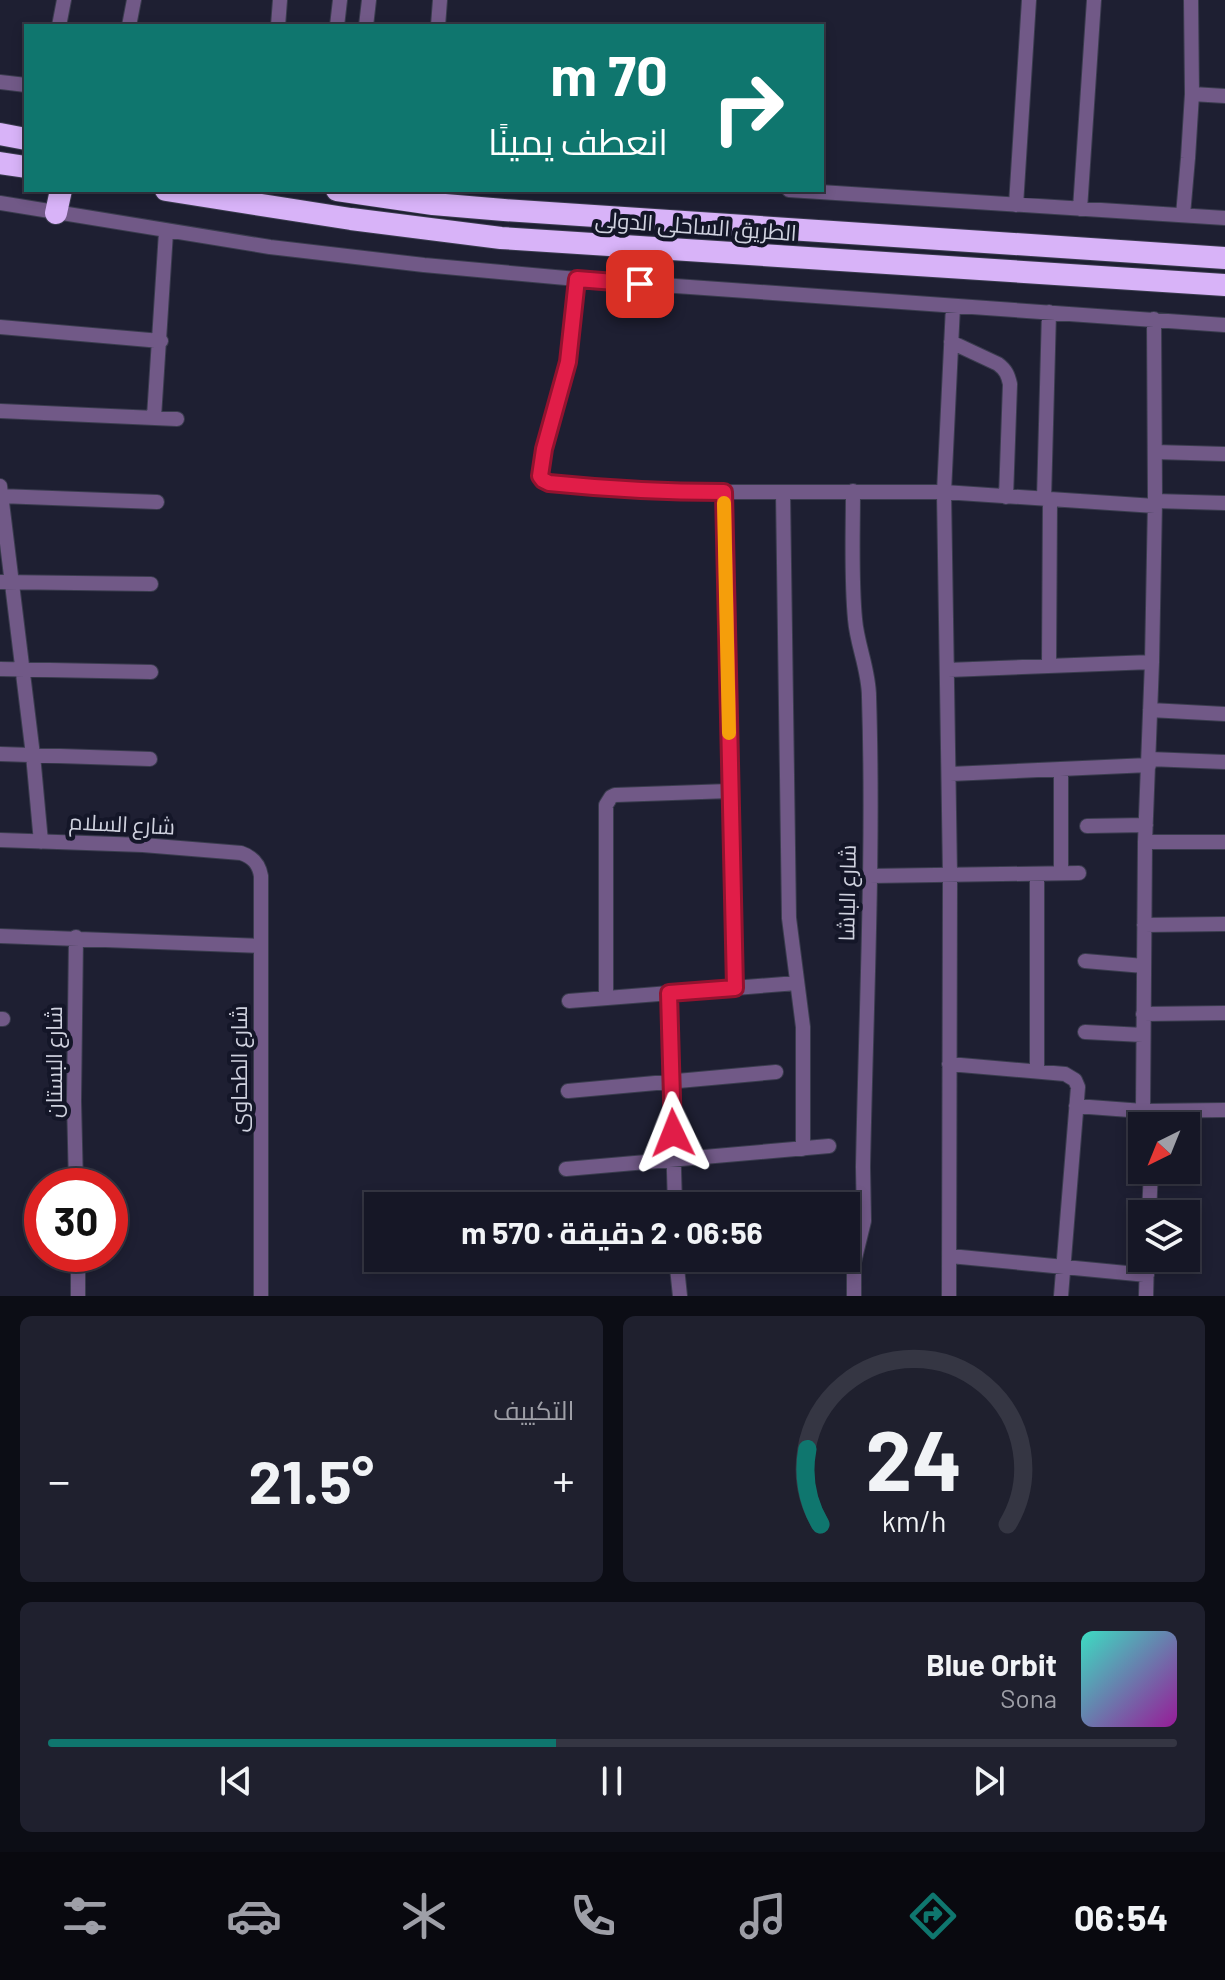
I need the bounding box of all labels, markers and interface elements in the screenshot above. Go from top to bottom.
text: 70 m [550,40,668,107]
icon: right [696,56,800,160]
text: انعطف يمينًا [488,119,668,162]
street label: الطريق الساحلى الدولى [594,205,798,247]
pin [606,250,674,318]
icon: arrive [618,262,662,306]
street label: شارع السلام [68,807,176,843]
street label: شارع الباشا [832,844,863,942]
street label: شارع البستان [40,1006,69,1118]
street label: شارع الطحاوى [225,1006,254,1132]
position arrow [631,1091,715,1175]
north arrow [1128,1112,1200,1184]
map controls [1128,1112,1200,1272]
speed limit sign: 30 [24,1168,128,1272]
button: layers [1128,1200,1200,1272]
text: 06:56 · 2 دقيقة · 570 m [461,1214,763,1250]
text: التكييف [493,1394,575,1425]
text: 24 [865,1408,962,1508]
text: 21.5° [248,1444,374,1516]
text: − [48,1453,70,1506]
text: + [553,1453,575,1506]
text: km/h [881,1503,946,1538]
text: Blue Orbit [926,1646,1057,1682]
text: Sona [1000,1682,1057,1713]
icon: previous [214,1759,258,1803]
icon: pause [590,1759,634,1803]
icon: next [967,1759,1011,1803]
icon: filters [57,1888,113,1944]
icon: car [226,1888,282,1944]
icon: climate [396,1888,452,1944]
icon: phone [565,1888,621,1944]
icon: music [735,1888,791,1944]
icon: directions [905,1888,961,1944]
text: 06:54 [1074,1895,1168,1938]

